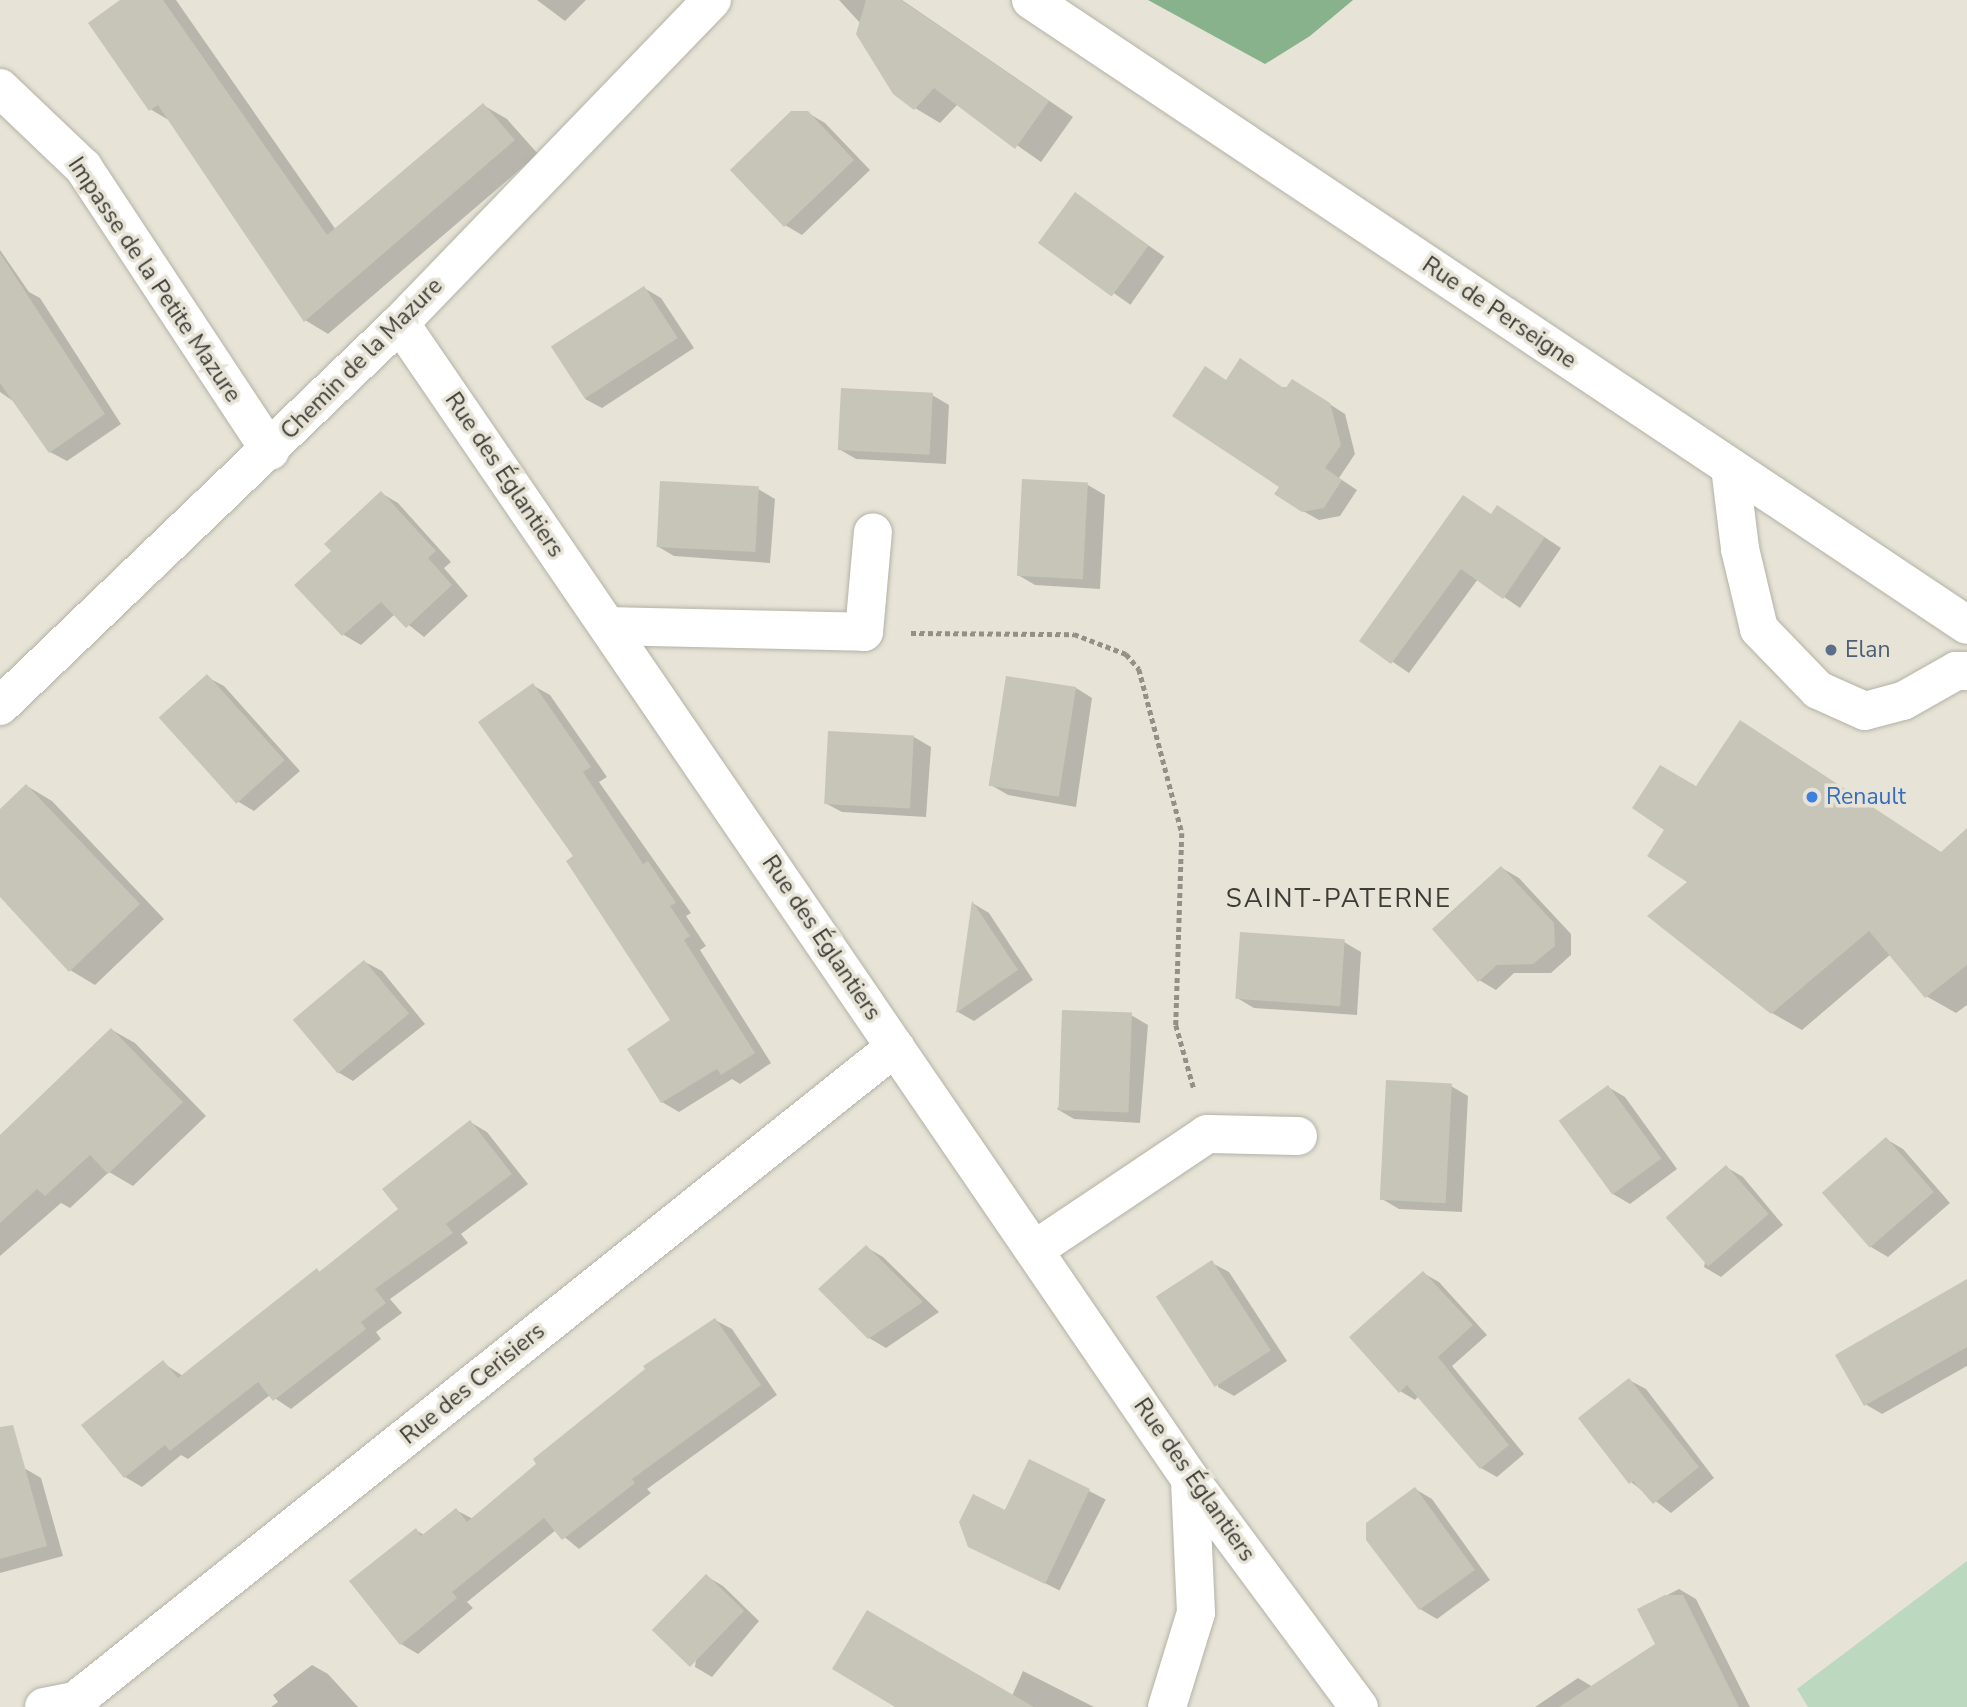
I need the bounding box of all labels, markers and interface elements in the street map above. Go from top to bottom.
street label: Impasse de la Petite Mazure [62,152,246,408]
street label: Rue de Perseigne [1417,251,1581,375]
street label: Chemin de la Mazure [276,273,448,445]
street label: Rue des Églantiers [439,387,569,563]
place label: Elan [1845,636,1890,664]
marker: Elan [1823,642,1839,658]
place label: Renault [1826,783,1906,811]
marker: Renault [1804,789,1820,805]
street label: Rue des Églantiers [756,850,886,1026]
district label: SAINT-PATERNE [1227,883,1451,915]
street label: Rue des Cerisiers [395,1317,551,1451]
street label: Rue des Églantiers [1127,1393,1261,1567]

